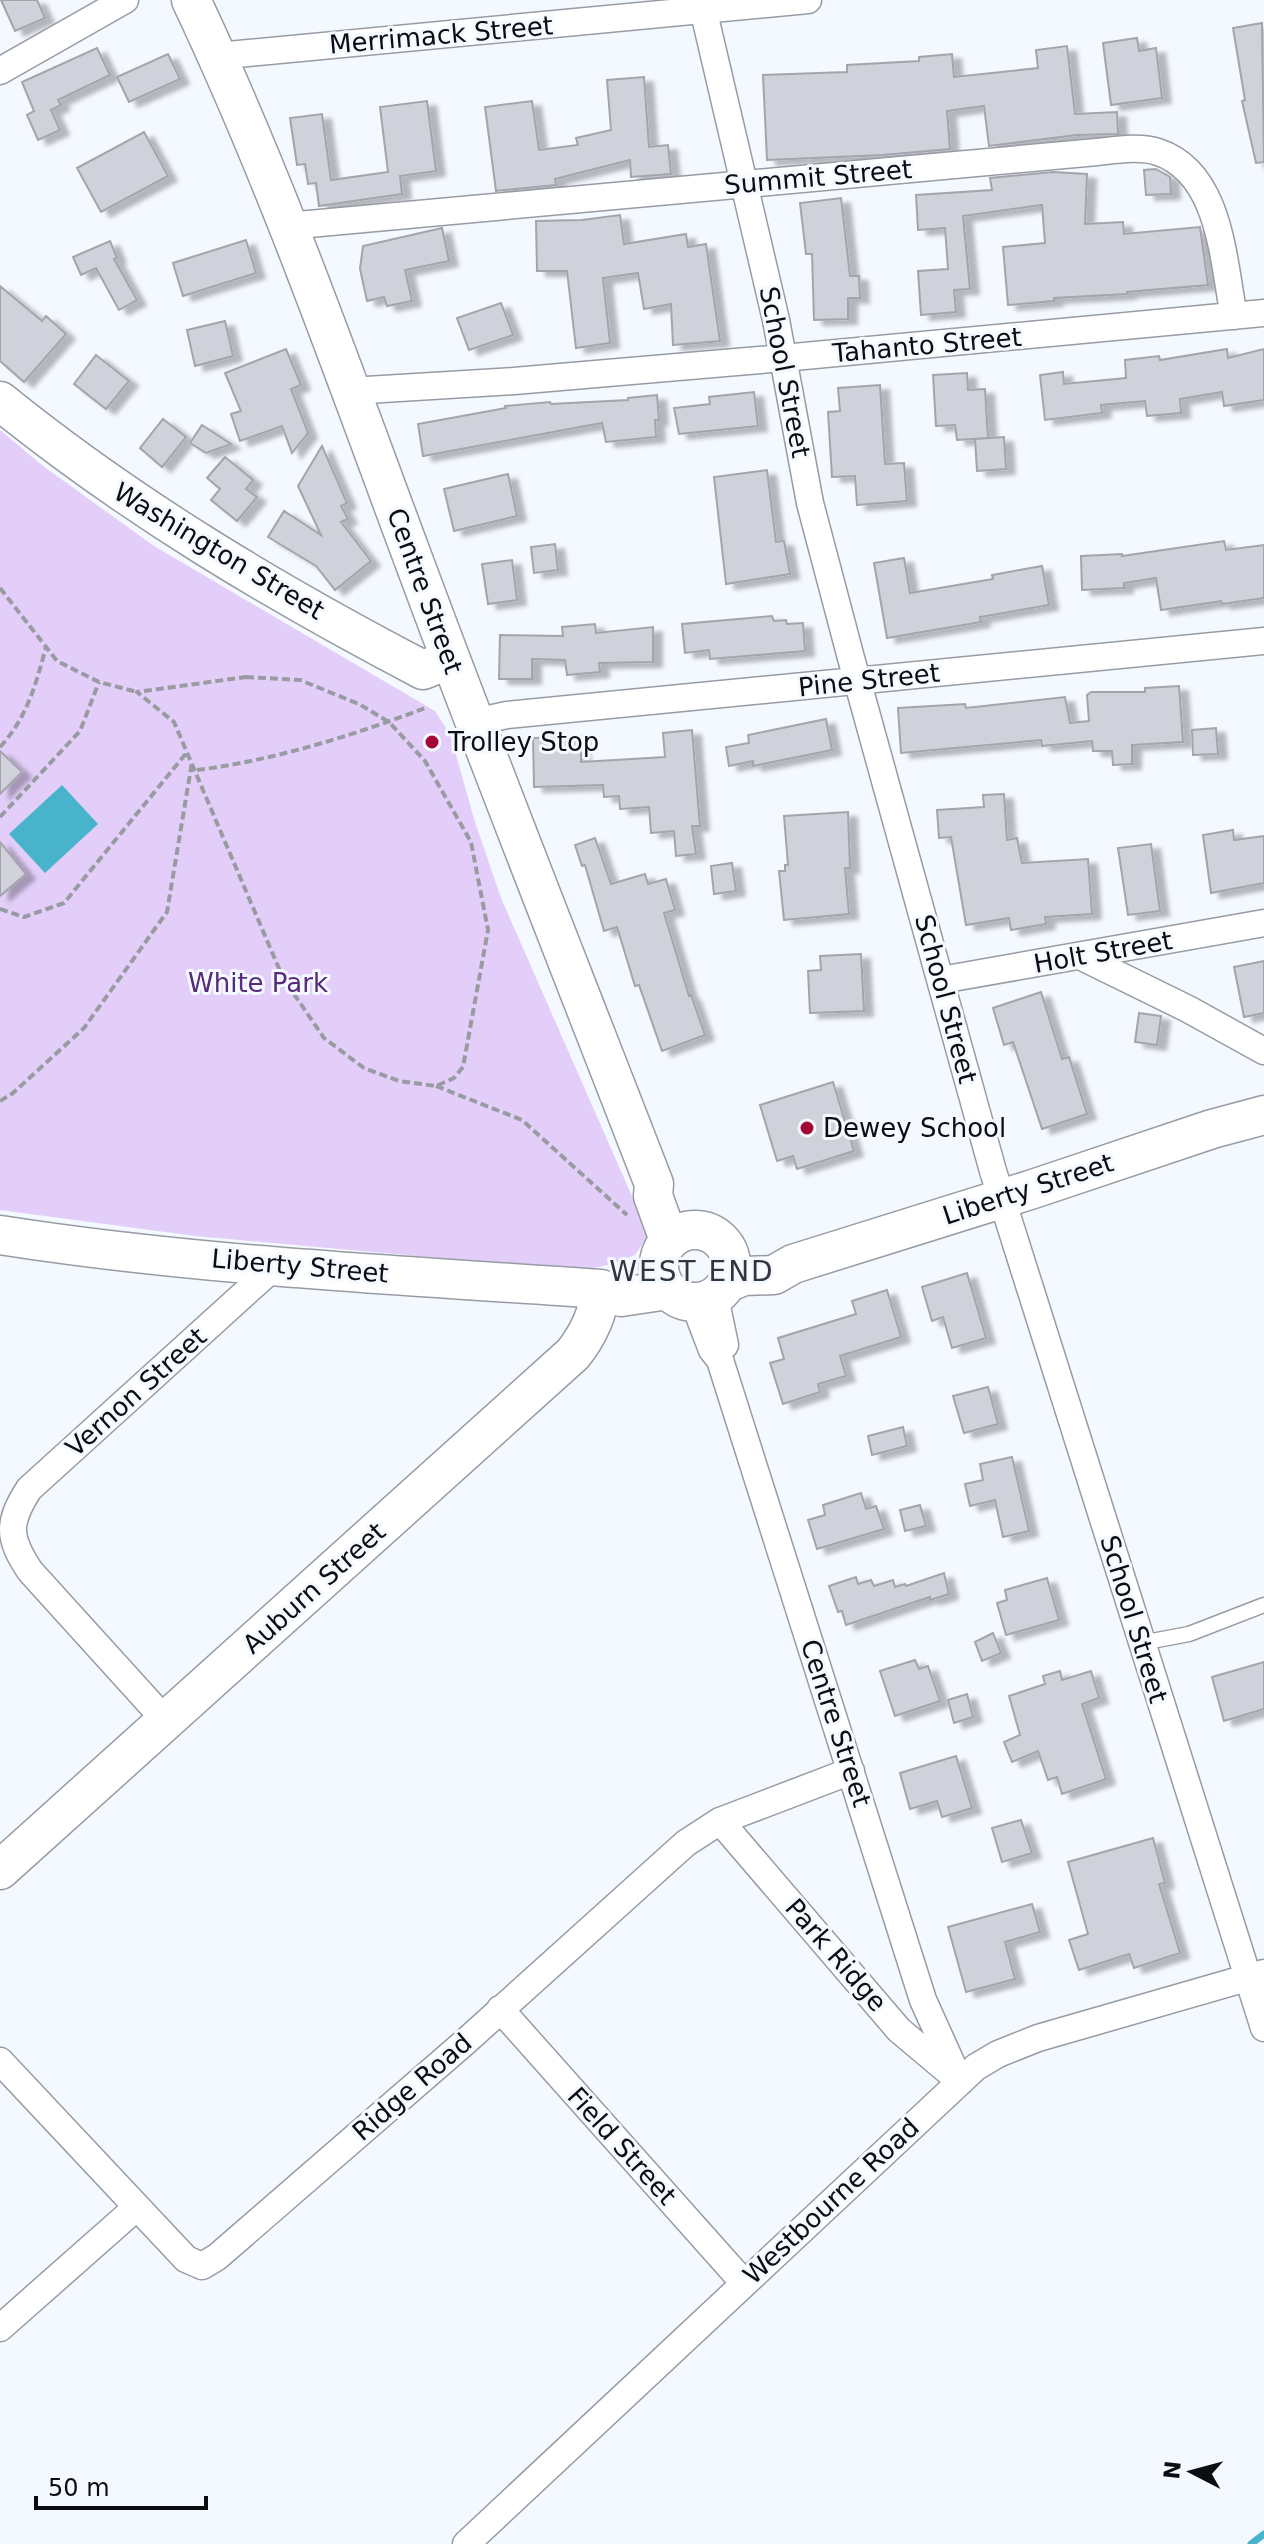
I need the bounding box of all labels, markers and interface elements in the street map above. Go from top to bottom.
street label: Merrimack Street [328,10,554,60]
street label: Summit Street [723,154,913,200]
street label: School Street [754,284,816,460]
street label: Tahanto Street [830,322,1023,368]
street label: Washington Street [108,476,330,626]
street label: Centre Street [381,504,469,678]
street label: Pine Street [797,658,941,702]
place label: Trolley Stop [447,727,599,757]
marker: Trolley Stop [423,733,441,751]
street label: School Street [909,911,983,1087]
street label: Holt Street [1031,925,1175,979]
park label: White Park [188,968,328,998]
place label: Dewey School [823,1113,1006,1143]
marker: Dewey School [798,1119,816,1137]
street label: Liberty Street [939,1147,1117,1231]
street label: Liberty Street [210,1243,390,1289]
district label: WEST END [609,1255,775,1288]
street label: Vernon Street [60,1321,212,1463]
street label: Auburn Street [237,1516,391,1660]
street label: School Street [1094,1532,1174,1706]
street label: Centre Street [795,1636,877,1810]
street label: Park Ridge [779,1893,893,2017]
street label: Ridge Road [346,2027,478,2147]
street label: Field Street [562,2081,682,2211]
street label: Westbourne Road [737,2112,925,2290]
north arrow [1152,2432,1232,2512]
text: N [1159,2459,1186,2480]
scale bar [36,2460,206,2510]
text: 50 m [48,2474,110,2502]

